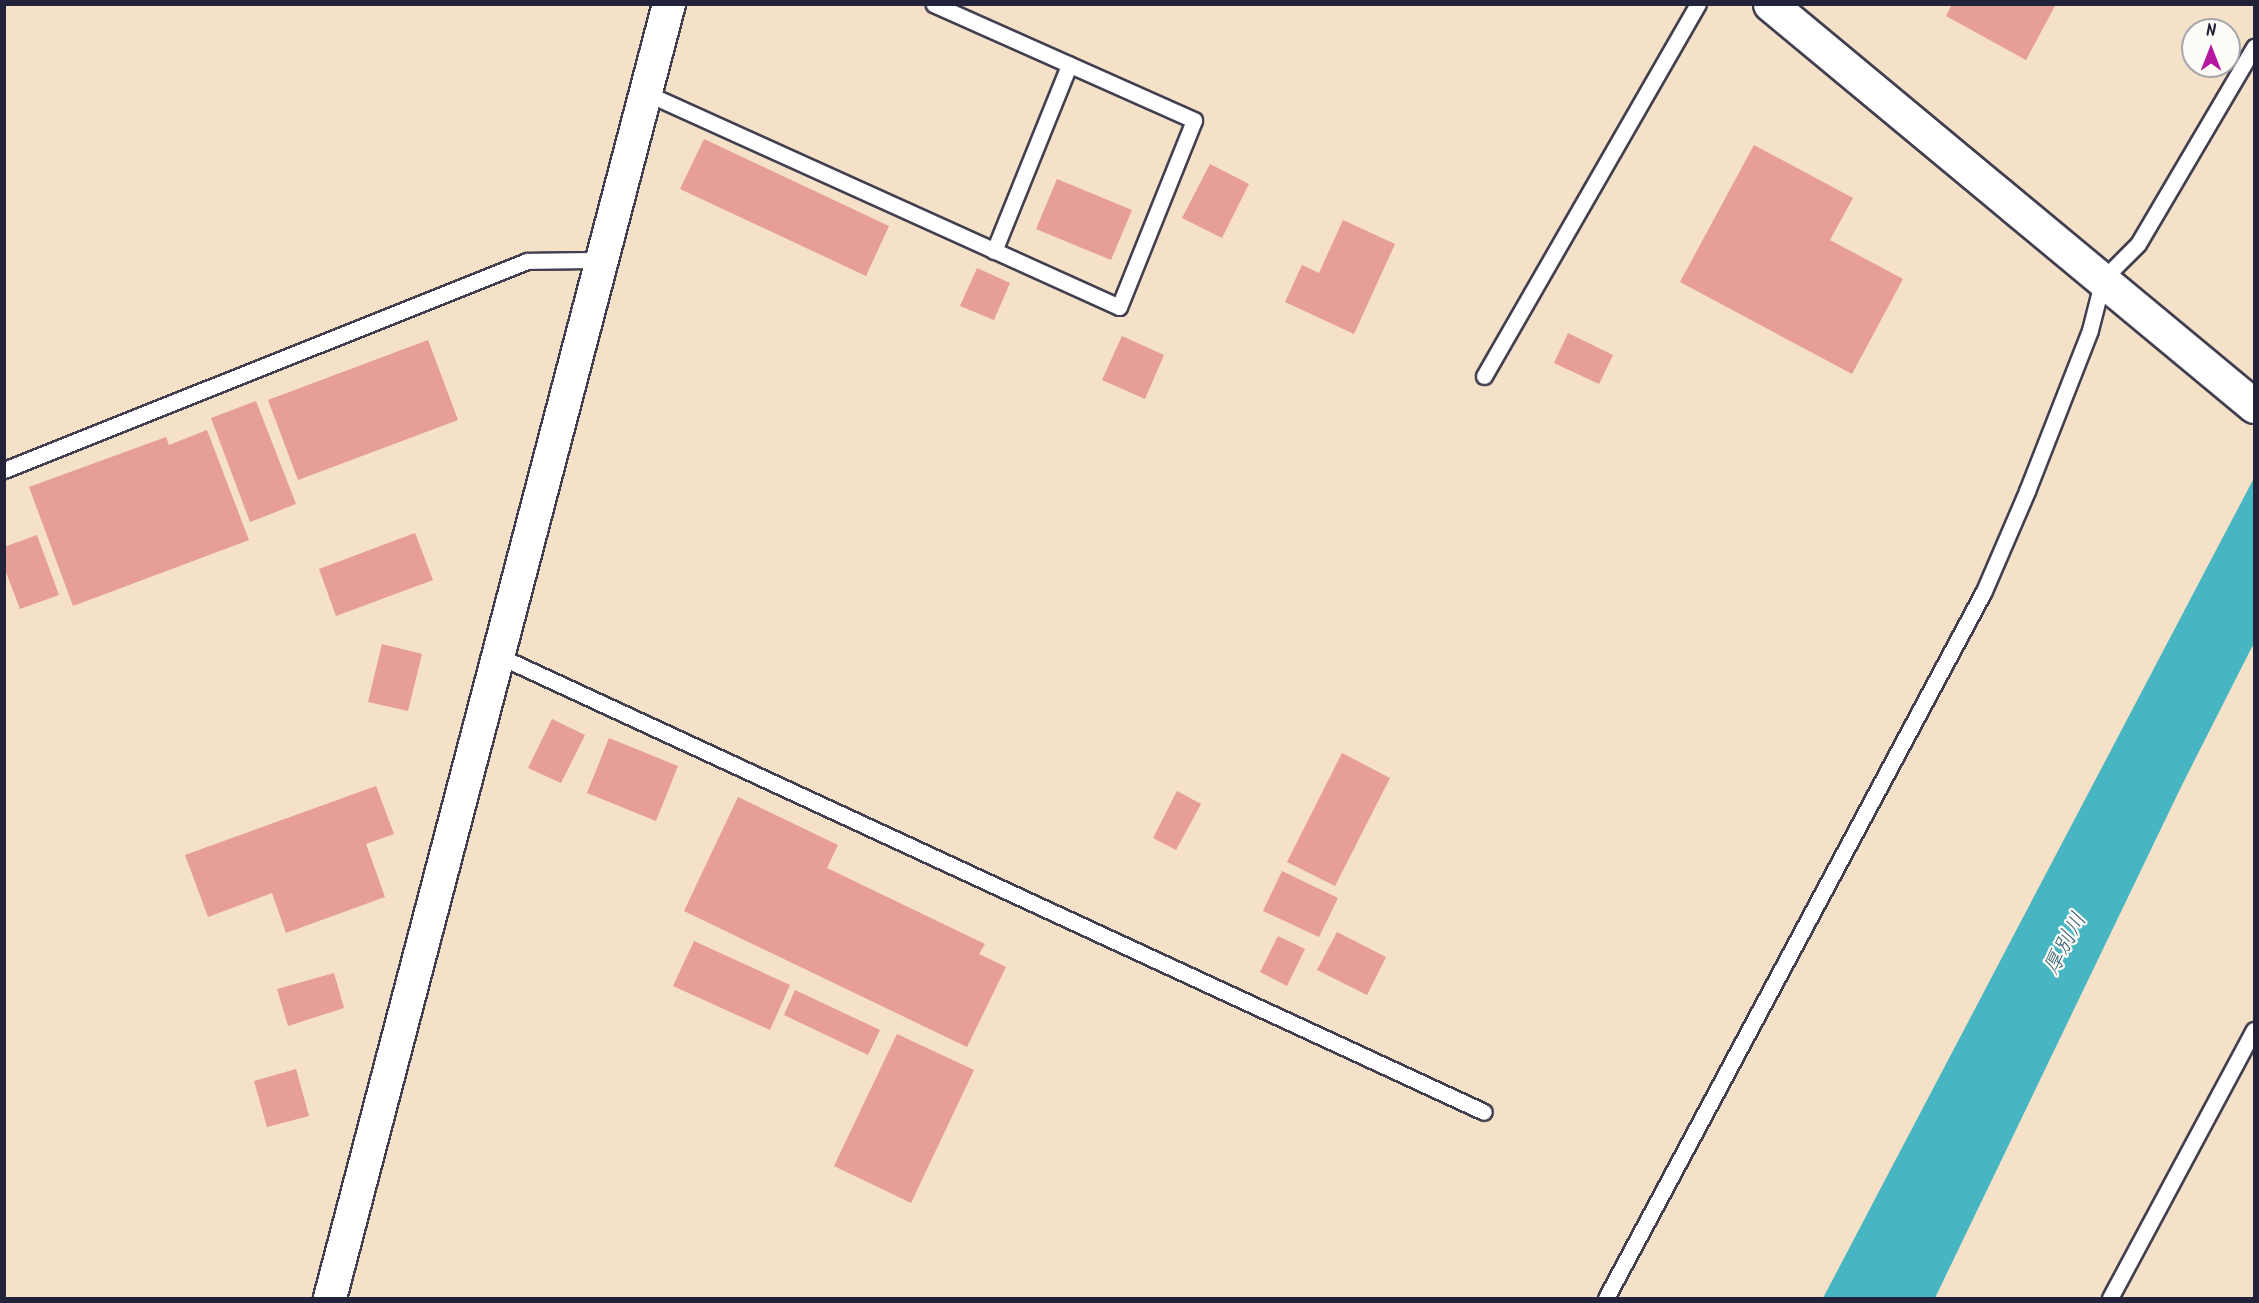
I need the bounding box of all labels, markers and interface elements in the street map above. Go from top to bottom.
north arrow [2181,18,2241,78]
text: N [2206,19,2216,44]
water label: 厚別川 [2039,909,2093,979]

